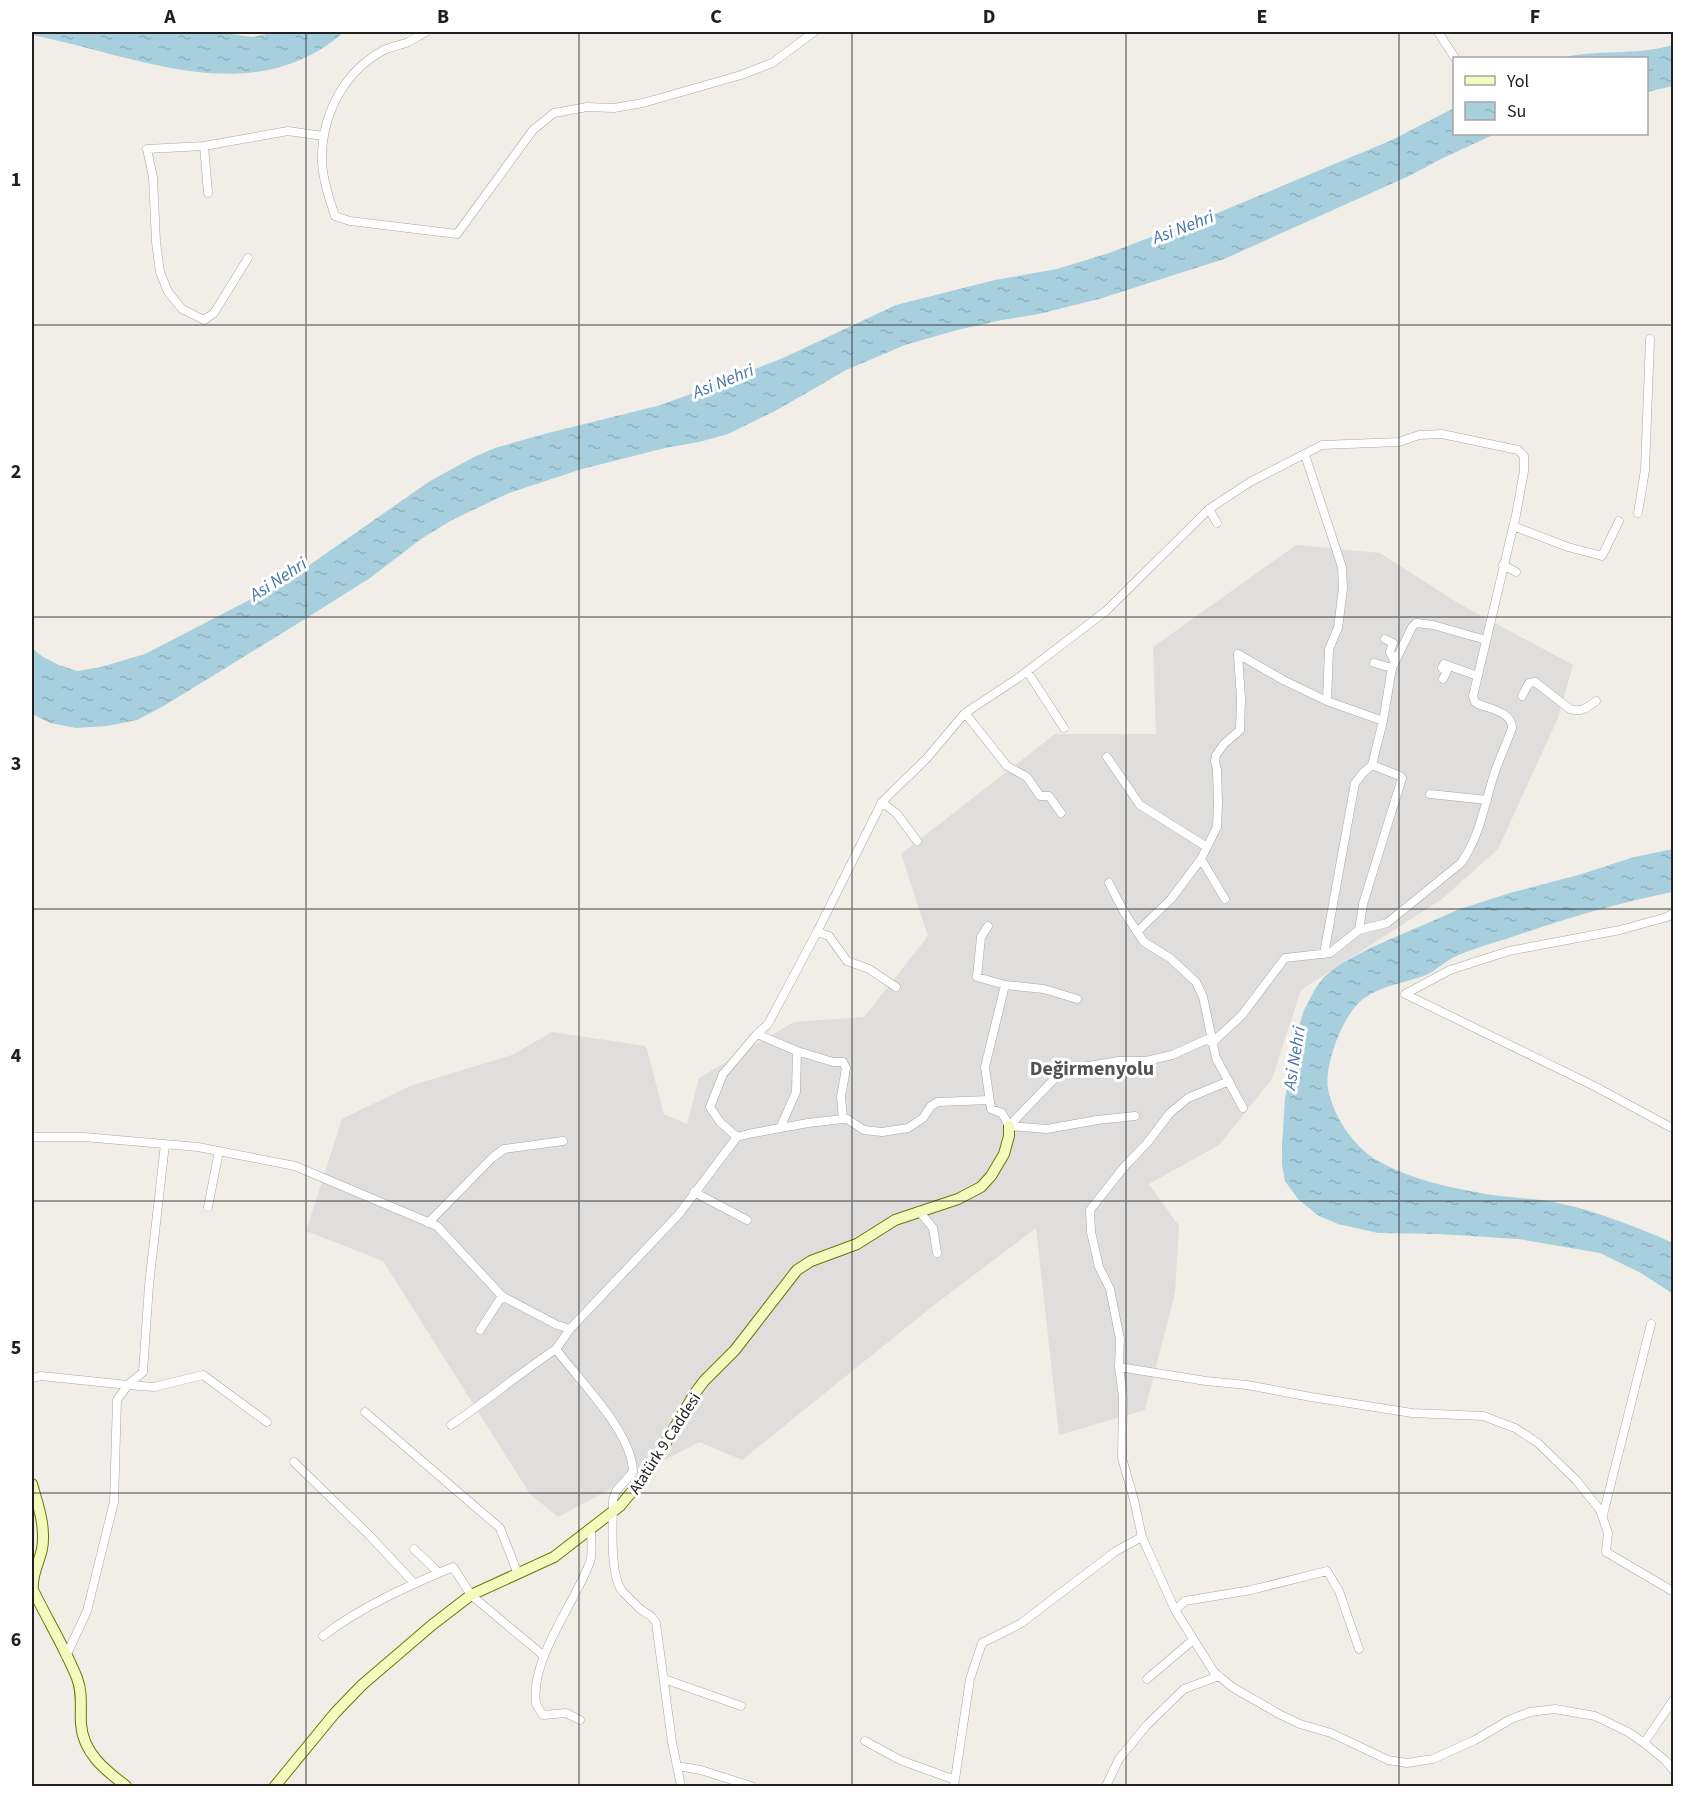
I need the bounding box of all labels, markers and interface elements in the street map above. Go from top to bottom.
text: A [163,3,176,31]
text: B [437,3,449,31]
text: C [710,3,722,31]
text: D [983,3,995,31]
text: E [1257,3,1267,31]
text: F [1530,3,1540,31]
legend [1453,57,1648,135]
text: Yol [1506,69,1529,94]
text: Su [1507,99,1526,124]
text: 1 [11,166,21,194]
water label: Asi Nehri [1148,204,1218,251]
water label: Asi Nehri [688,358,758,405]
text: 2 [11,458,21,486]
water label: Asi Nehri [244,551,312,608]
text: 3 [11,750,21,778]
water label: Asi Nehri [1277,1024,1312,1093]
text: 4 [11,1042,22,1070]
district label: Değirmenyolu [1030,1055,1154,1083]
text: 5 [11,1334,21,1362]
street label: Atatürk 9 Caddesi [624,1389,706,1499]
text: 6 [11,1626,21,1654]

